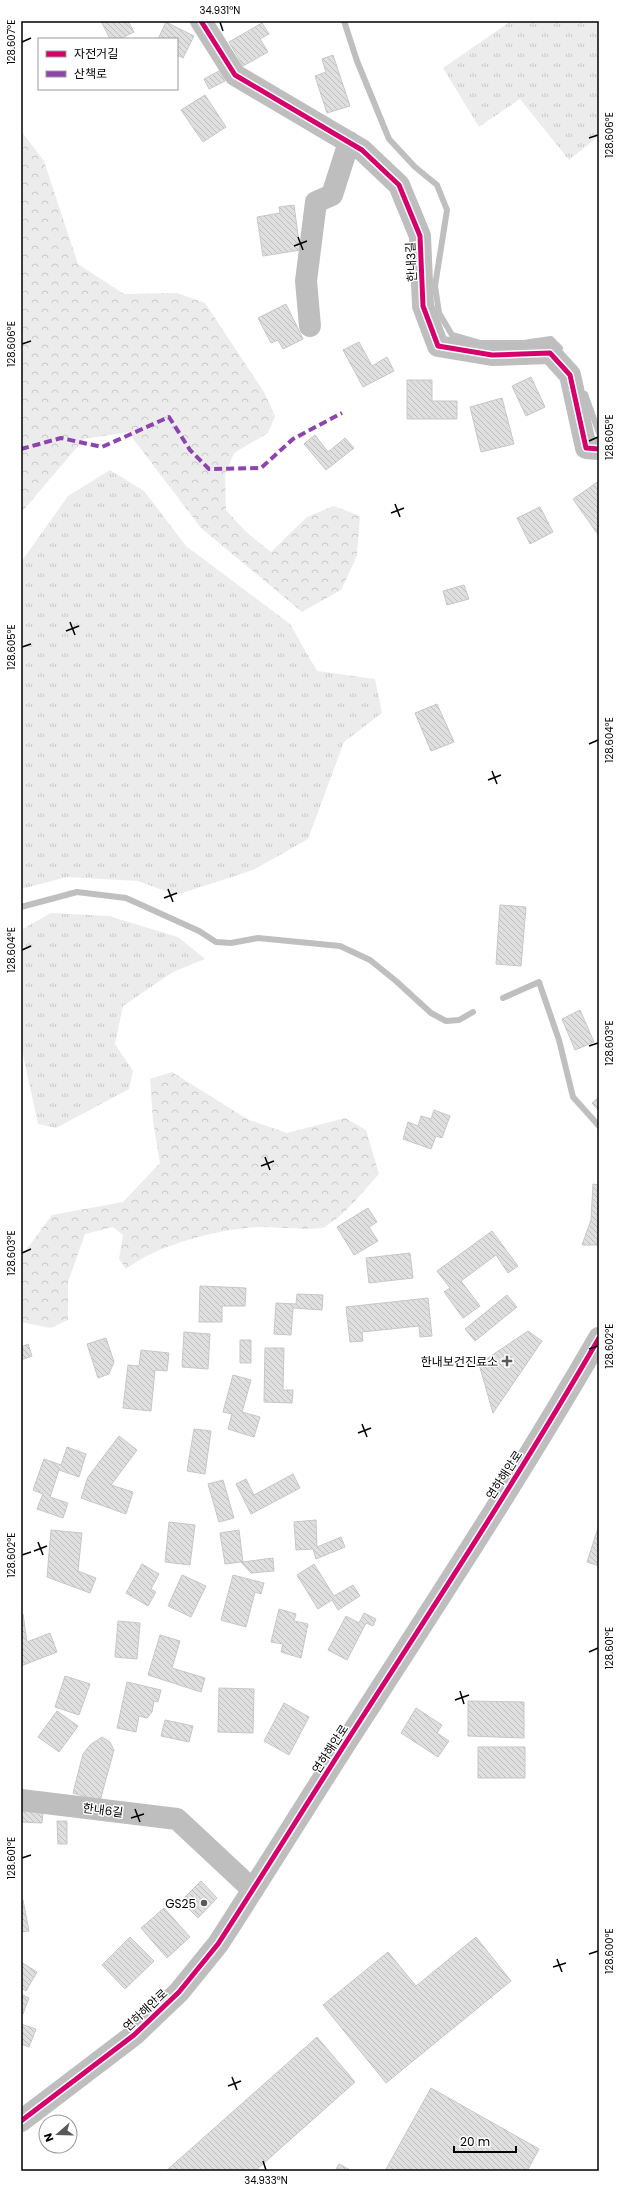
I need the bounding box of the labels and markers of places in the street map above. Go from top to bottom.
place label: 한내보건진료소 [421,1353,498,1370]
marker: 한내보건진료소 [501,1355,513,1367]
place label: GS25 [165,1895,196,1912]
marker: GS25 [199,1898,209,1908]

